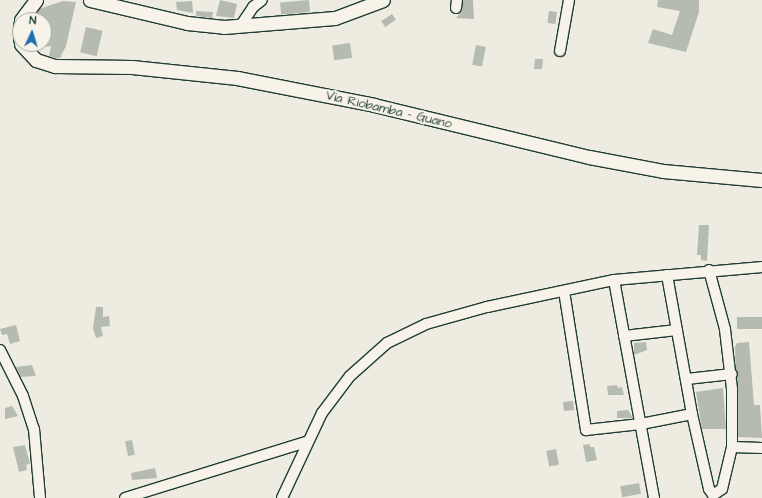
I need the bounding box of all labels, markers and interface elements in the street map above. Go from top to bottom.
north arrow [12,12,52,52]
text: N [29,13,37,28]
street label: Vía Riobamba - Guano [324,88,454,132]

